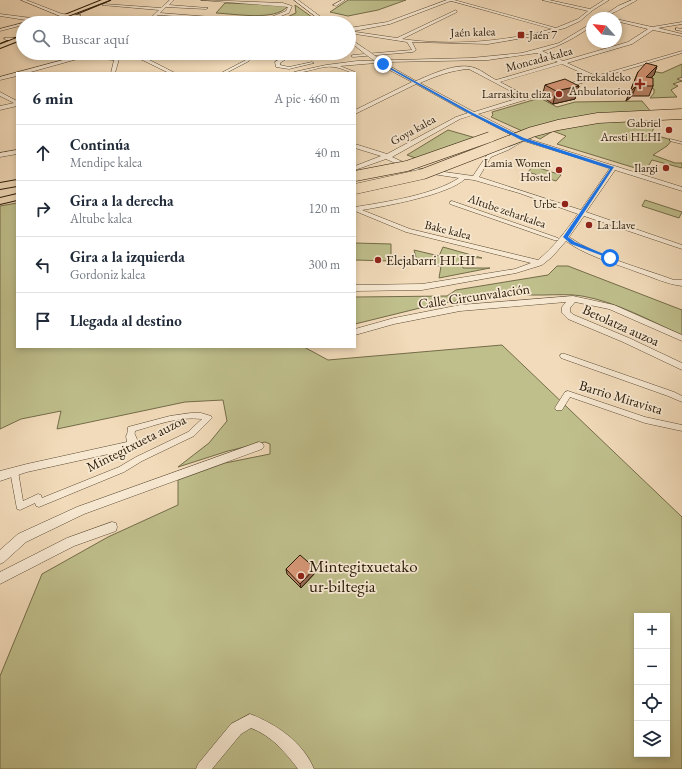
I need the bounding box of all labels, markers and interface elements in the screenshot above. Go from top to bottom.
north arrow [586,12,622,48]
search box [16,16,356,60]
street label: Jaén kalea [449,23,496,41]
icon: search [30,27,52,49]
place label: Jaén 7 [528,27,557,43]
text: Buscar aquí [62,29,129,48]
marker: Jaén 7 [516,30,526,40]
street label: Moncada kalea [504,42,574,76]
route end [374,55,392,73]
place label: Errekaldeko Anbulatorioa [568,69,631,99]
marker: Errekaldeko Anbulatorioa [634,78,646,90]
place label: Larraskitu eliza [482,86,551,102]
text: 6 min [32,87,73,109]
marker: Larraskitu eliza [554,89,564,99]
text: A pie · 460 m [274,90,340,107]
street label: Goya kalea [388,111,439,149]
place label: Gabriel Aresti HLHI [599,115,661,145]
marker: Gabriel Aresti HLHI [664,125,674,135]
text: Continúa [70,135,130,154]
icon: ahead [32,142,54,164]
text: 40 m [315,144,340,161]
text: Mendipe kalea [70,154,142,171]
place label: Lamia Women Hostel [484,155,552,185]
place label: Ilargi [634,160,658,176]
marker: Ilargi [661,163,671,173]
marker: Lamia Women Hostel [554,165,564,175]
street label: Altube zeharkalea [465,190,548,232]
text: Gira a la derecha [70,191,174,210]
place label: Urbe [533,196,557,212]
icon: right [32,198,54,220]
marker: Urbe [560,199,570,209]
text: 120 m [309,200,340,217]
text: Altube kalea [70,210,132,227]
street label: Bake kalea [423,217,473,244]
place label: La Llave [597,217,636,233]
marker: La Llave [584,220,594,230]
text: Gira a la izquierda [70,247,185,266]
route start [601,249,619,267]
place label: Elejabarri HLHI [386,251,475,269]
icon: left [32,254,54,276]
marker: Elejabarri HLHI [373,255,383,265]
text: 300 m [309,256,340,273]
text: Gordoniz kalea [70,266,145,283]
street label: Calle Circunvalación [417,279,532,313]
street label: Betolatza auzoa [580,300,663,350]
icon: arrive [32,310,54,332]
text: Llegada al destino [70,311,182,330]
street label: Barrio Miravista [577,376,665,418]
street label: Mintegitxueta auzoa [83,410,189,476]
place label: Mintegitxuetako ur-biltegia [309,555,418,597]
marker: Mintegitxuetako ur-biltegia [296,571,306,581]
map controls [634,613,670,757]
button: + [634,613,670,649]
button: − [634,649,670,685]
button: locate [634,685,670,721]
button: layers [634,721,670,757]

